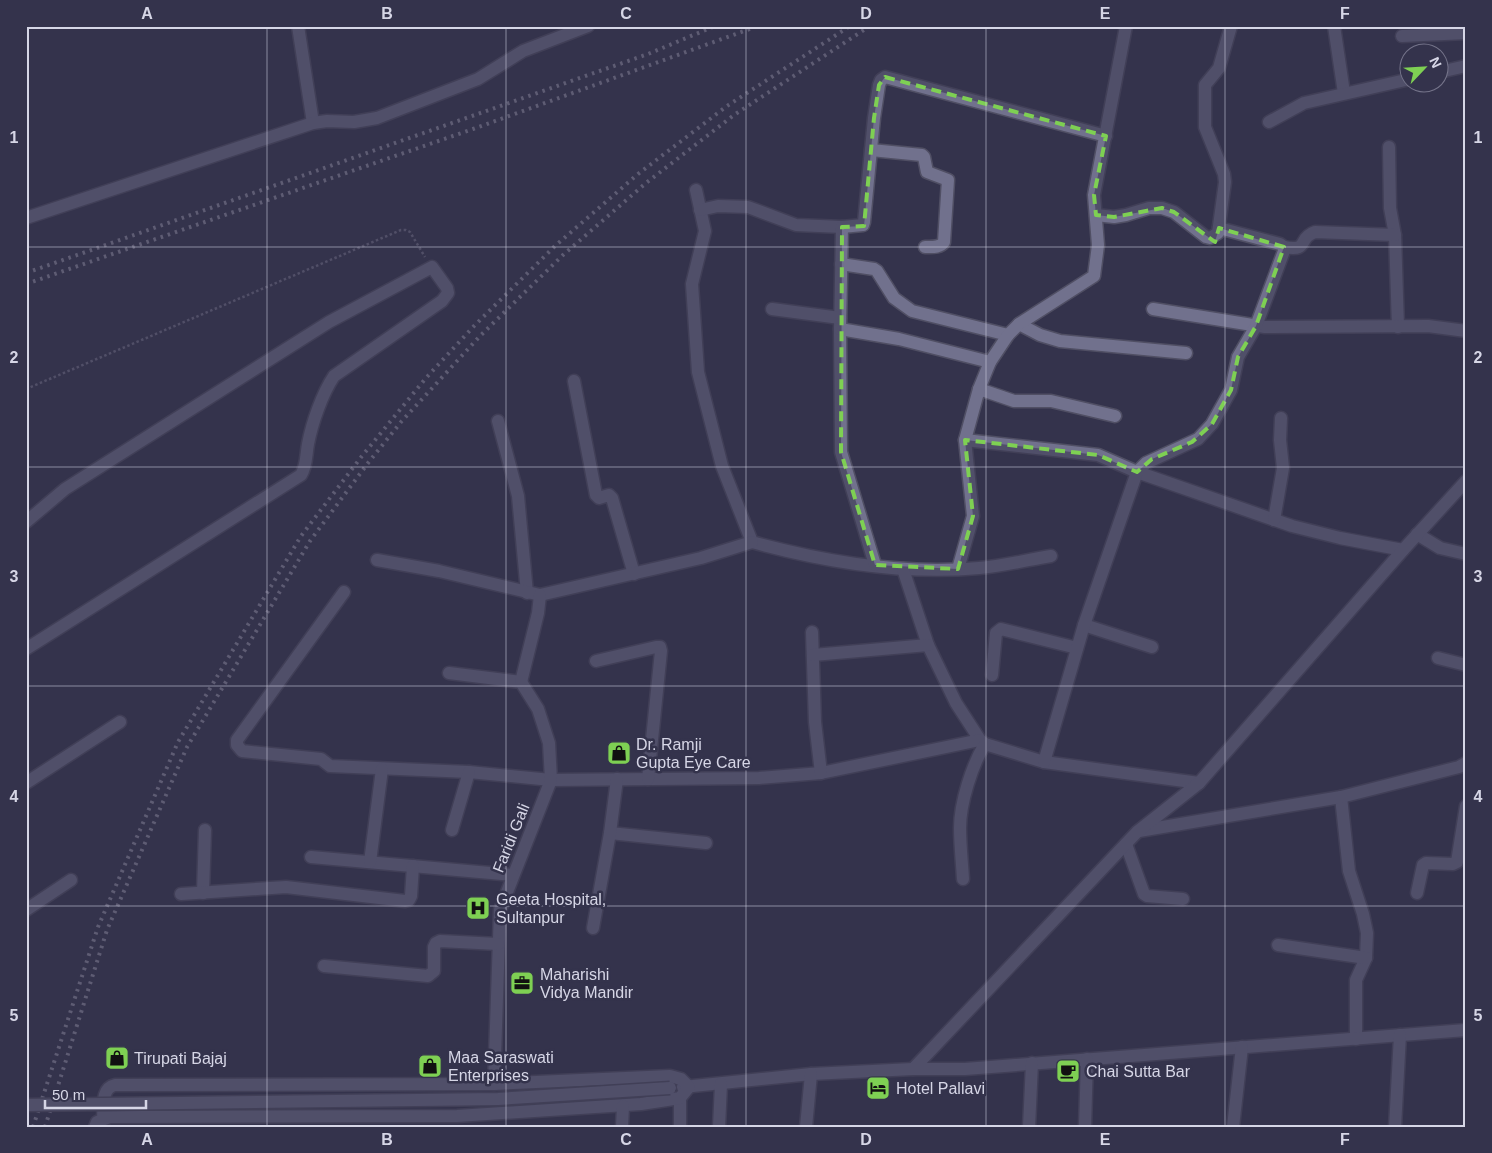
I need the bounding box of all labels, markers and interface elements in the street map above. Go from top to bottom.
text: A [141,5,153,22]
text: B [381,5,393,22]
text: C [620,5,632,22]
text: D [860,5,872,22]
text: E [1100,5,1111,22]
text: F [1340,5,1350,22]
north arrow [1400,42,1450,92]
text: N [1426,55,1445,70]
text: 1 [10,129,19,146]
text: 1 [1474,129,1483,146]
text: 2 [10,349,19,366]
text: 2 [1474,349,1483,366]
text: 3 [10,568,19,585]
text: 3 [1474,568,1483,585]
place label: Dr. Ramji Gupta Eye Care [636,736,751,771]
shop icon: Dr. Ramji Gupta Eye Care [606,740,632,766]
text: 4 [10,788,19,805]
text: 4 [1474,788,1483,805]
street label: Faridi Gali [489,801,533,875]
place label: Geeta Hospital, Sultanpur [496,891,606,926]
hospital icon: Geeta Hospital, Sultanpur [465,895,491,921]
place label: Maharishi Vidya Mandir [540,966,634,1001]
office icon: Maharishi Vidya Mandir [509,970,535,996]
text: 5 [10,1007,19,1024]
text: 5 [1474,1007,1483,1024]
shop icon: Tirupati Bajaj [104,1045,130,1071]
place label: Maa Saraswati Enterprises [448,1049,554,1084]
place label: Tirupati Bajaj [134,1050,227,1067]
shop icon: Maa Saraswati Enterprises [417,1053,443,1079]
cafe icon: Chai Sutta Bar [1055,1058,1081,1084]
place label: Chai Sutta Bar [1086,1063,1191,1080]
hotel icon: Hotel Pallavi [865,1075,891,1101]
scale bar [45,1078,146,1110]
place label: Hotel Pallavi [896,1080,985,1097]
text: 50 m [52,1086,85,1103]
text: A [141,1131,153,1148]
text: B [381,1131,393,1148]
text: C [620,1131,632,1148]
text: D [860,1131,872,1148]
text: E [1100,1131,1111,1148]
text: F [1340,1131,1350,1148]

